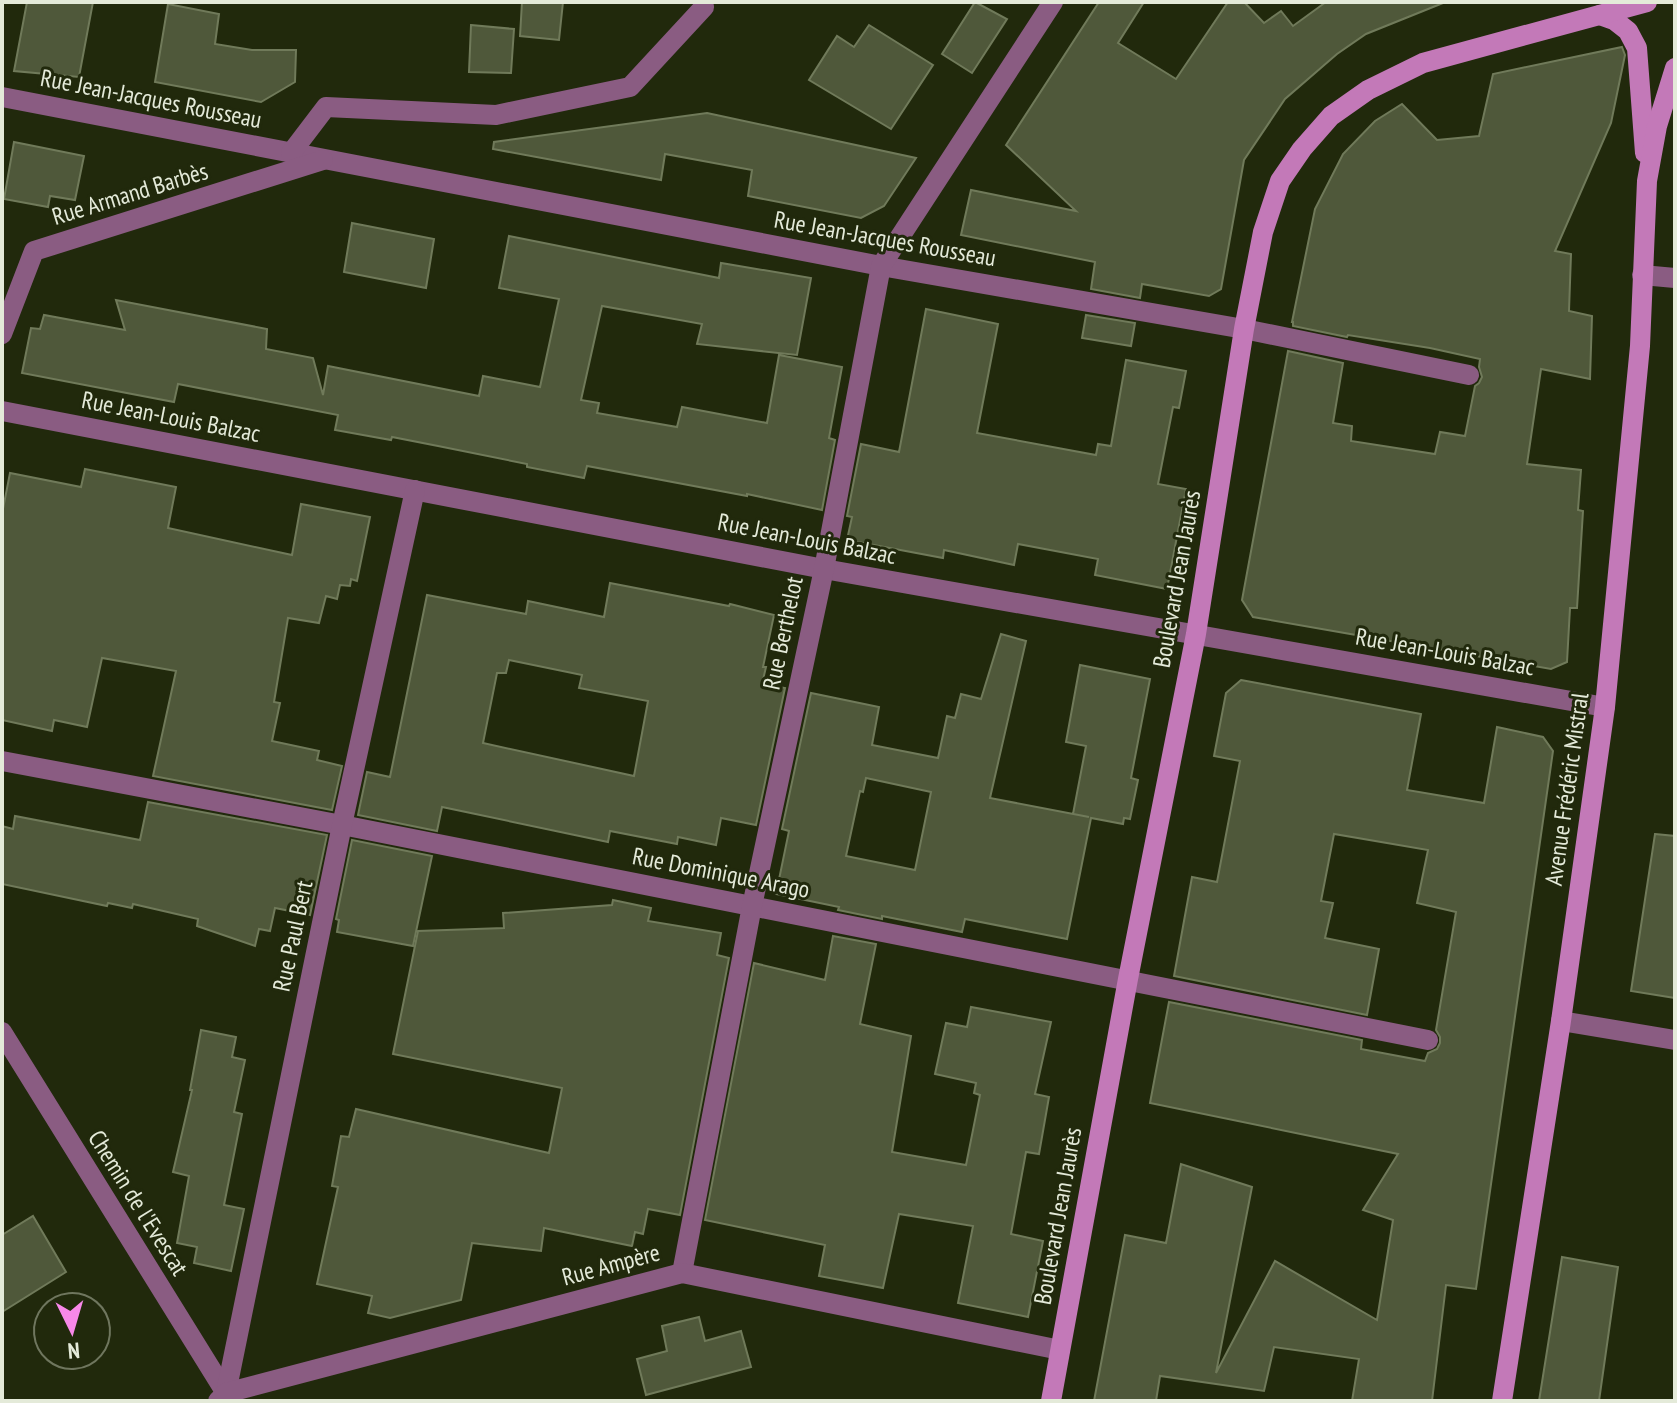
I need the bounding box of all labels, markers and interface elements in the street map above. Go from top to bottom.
street label: Rue Jean-Jacques Rousseau [38,62,264,135]
street label: Rue Armand Barbès [48,155,212,232]
street label: Rue Jean-Jacques Rousseau [772,204,998,273]
street label: Rue Jean-Louis Balzac [79,384,263,449]
street label: Boulevard Jean Jaurès [1146,488,1207,670]
street label: Rue Jean-Louis Balzac [715,506,899,571]
street label: Rue Berthelot [755,573,810,692]
street label: Rue Jean-Louis Balzac [1353,621,1537,683]
street label: Avenue Frédéric Mistral [1538,690,1595,887]
street label: Rue Dominique Arago [630,840,812,905]
street label: Rue Paul Bert [266,877,319,994]
street label: Chemin de l'Evescat [81,1124,196,1282]
street label: Boulevard Jean Jaurès [1027,1125,1088,1307]
street label: Rue Ampère [559,1237,663,1292]
north arrow [32,1291,112,1371]
text: N [67,1336,81,1365]

